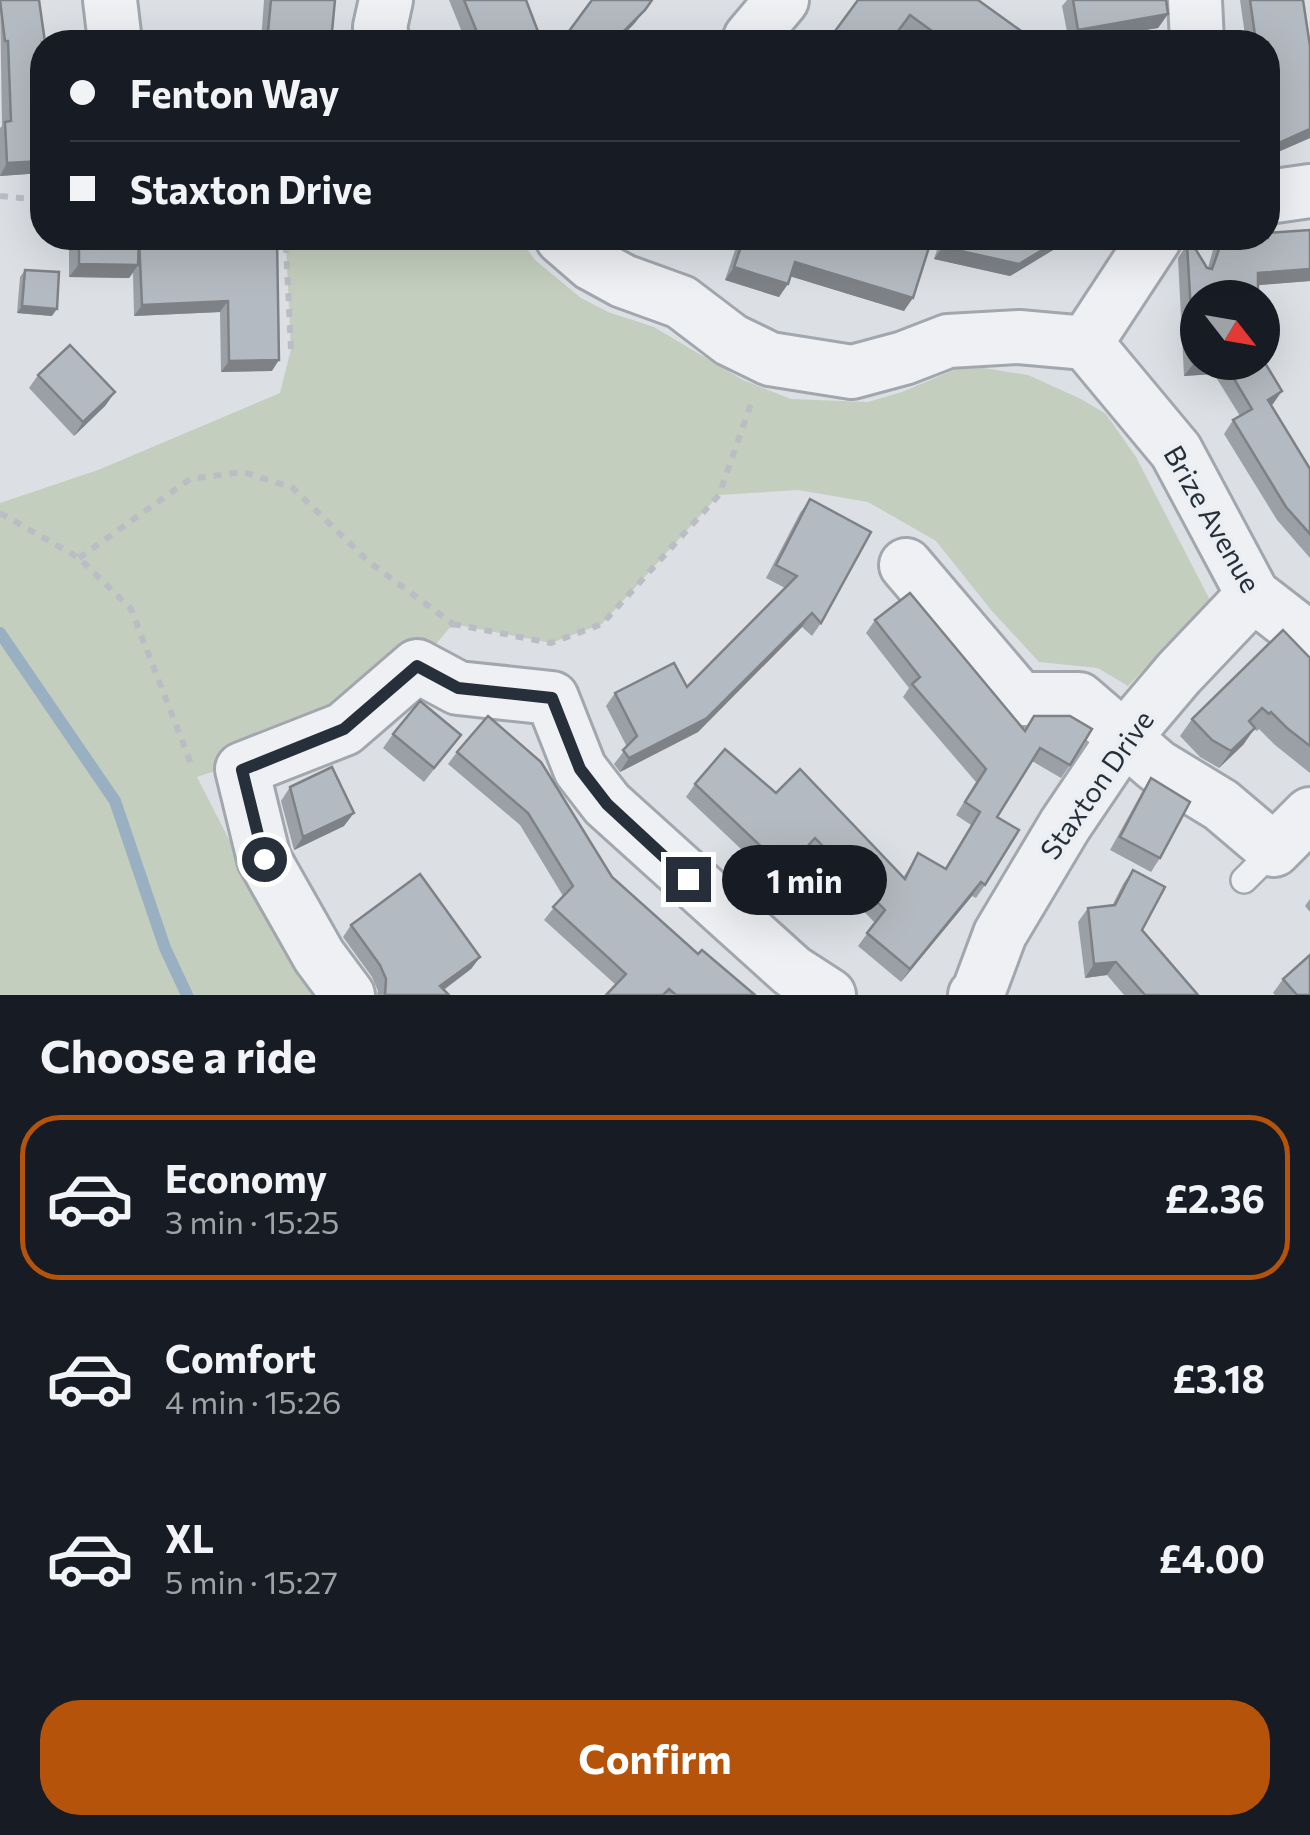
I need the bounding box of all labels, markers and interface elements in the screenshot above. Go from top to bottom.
text: Fenton Way [130,69,339,116]
text: Staxton Drive [130,165,372,212]
north arrow [1180,280,1280,380]
map controls [1180,280,1280,380]
street label: Brize Avenue [1157,439,1269,598]
street label: Staxton Drive [1032,703,1160,866]
route start [242,837,287,882]
callout: 1 min [723,844,888,914]
route end [666,857,711,902]
text: 1 min [767,860,842,900]
text: Choose a ride [40,1027,317,1082]
icon: car [45,1153,135,1243]
text: Economy [165,1154,327,1201]
text: £2.36 [1165,1174,1265,1221]
text: 3 min · 15:25 [165,1201,339,1241]
icon: car [45,1333,135,1423]
text: Comfort [165,1334,316,1381]
text: £3.18 [1172,1354,1265,1401]
text: 4 min · 15:26 [165,1381,341,1421]
icon: car [45,1513,135,1603]
text: XL [165,1514,214,1561]
text: £4.00 [1159,1534,1265,1581]
text: 5 min · 15:27 [165,1561,338,1601]
button: Confirm [40,1700,1270,1815]

